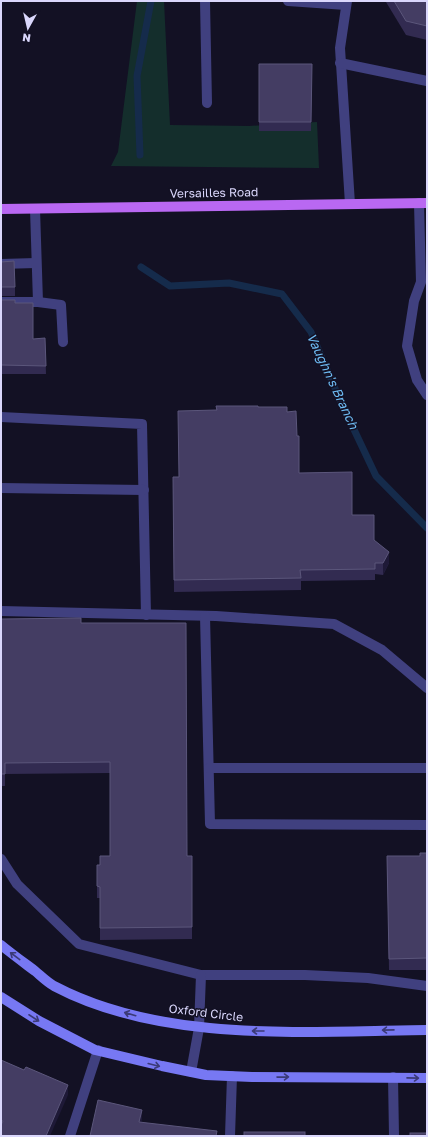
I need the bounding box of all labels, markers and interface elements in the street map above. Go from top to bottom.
north arrow [8,8,48,48]
text: N [21,31,32,45]
street label: Versailles Road [170,184,258,201]
water label: Vaughn's Branch [304,330,363,432]
one-way arrow [9,952,20,960]
street label: Oxford Circle [168,1000,244,1025]
one-way arrow [123,1010,136,1017]
one-way arrow [28,1014,39,1022]
one-way arrow [382,1026,395,1034]
one-way arrow [252,1027,265,1035]
one-way arrow [147,1061,160,1069]
one-way arrow [276,1073,289,1081]
one-way arrow [406,1074,419,1082]

